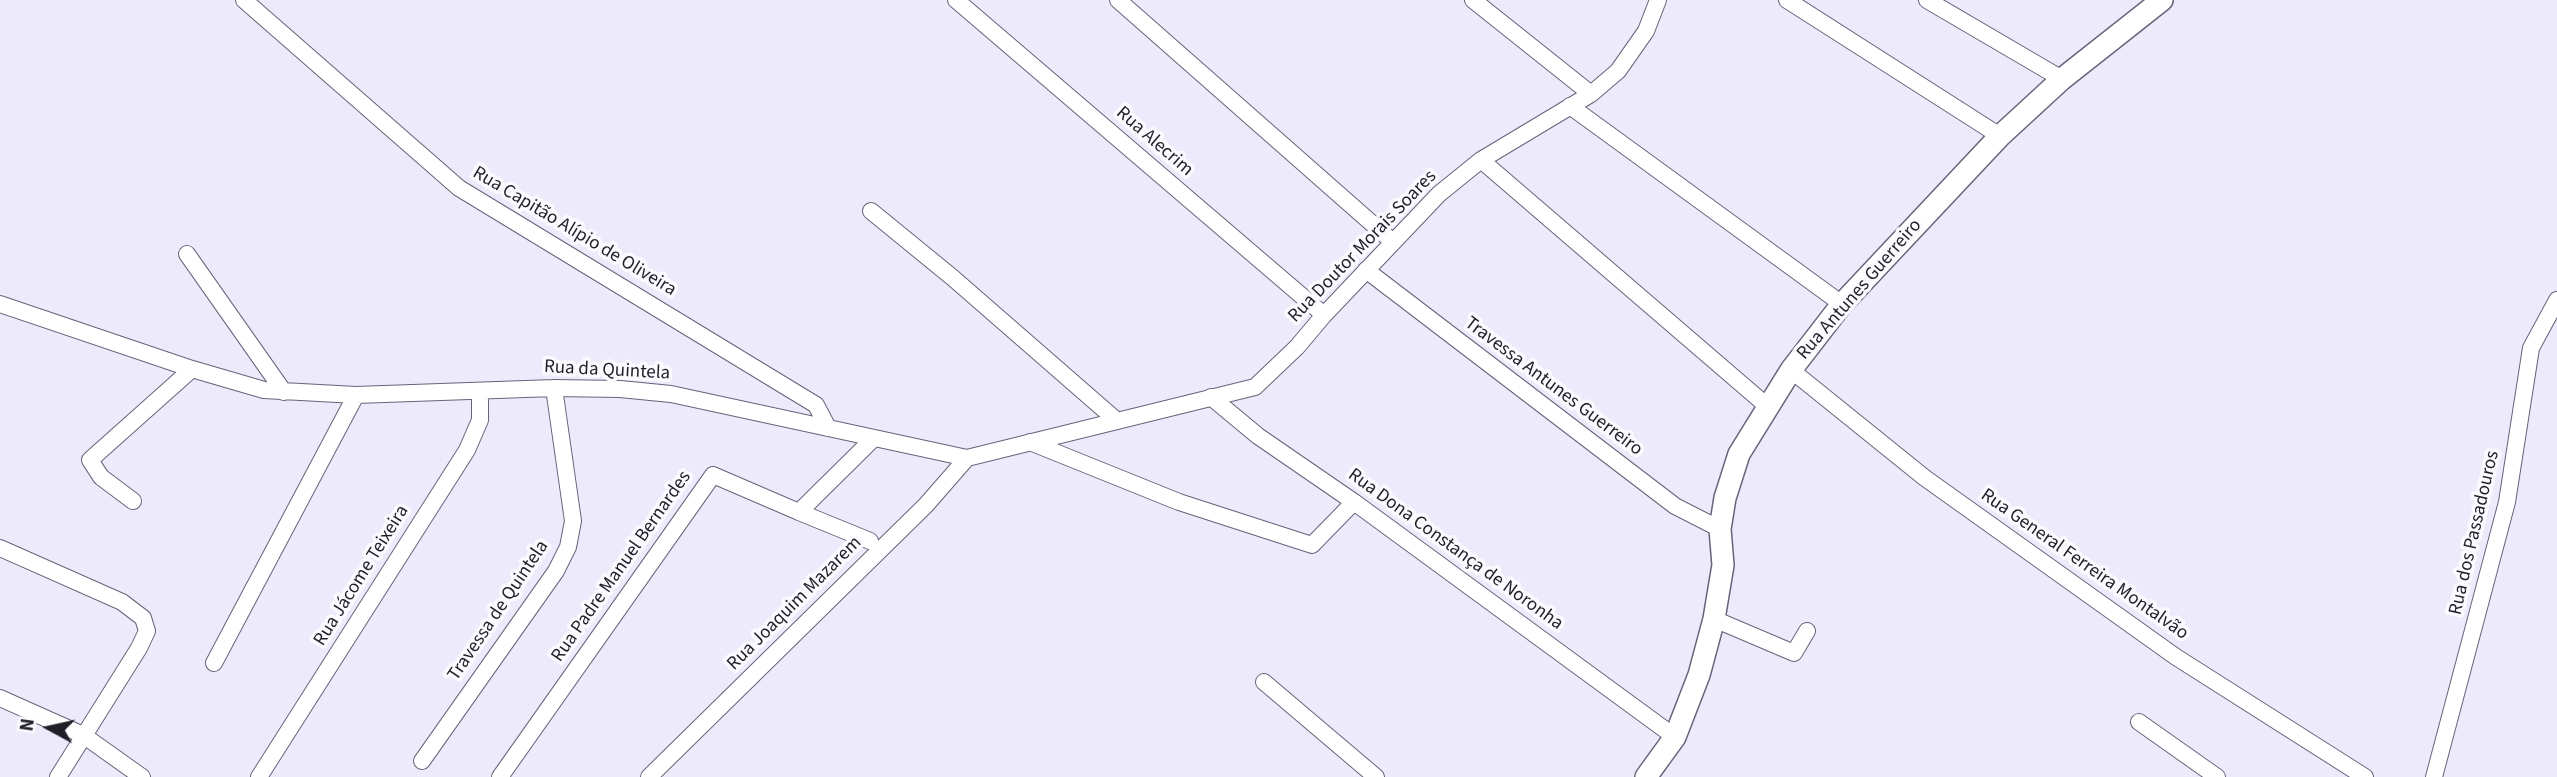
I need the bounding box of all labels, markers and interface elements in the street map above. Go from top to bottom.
street label: Rua Alecrim [1111,102,1197,182]
street label: Rua Capitão Alípio de Oliveira [468,162,680,302]
street label: Rua Doutor Morais Soares [1284,166,1442,328]
street label: Rua Antunes Guerreiro [1793,215,1927,365]
street label: Travessa Antunes Guerreiro [1460,313,1646,461]
street label: Rua da Quintela [543,356,671,386]
street label: Rua dos Passadouros [2445,449,2505,617]
street label: Rua Dona Constança de Noronha [1343,464,1567,636]
street label: Rua Padre Manuel Bernardes [547,467,697,667]
street label: Rua General Ferreira Montalvão [1976,484,2192,646]
street label: Rua Jácome Teixeira [309,501,415,651]
street label: Rua Joaquim Mazarem [723,532,867,676]
street label: Travessa de Quintela [444,537,554,685]
north arrow [14,693,84,763]
text: N [13,717,42,733]

